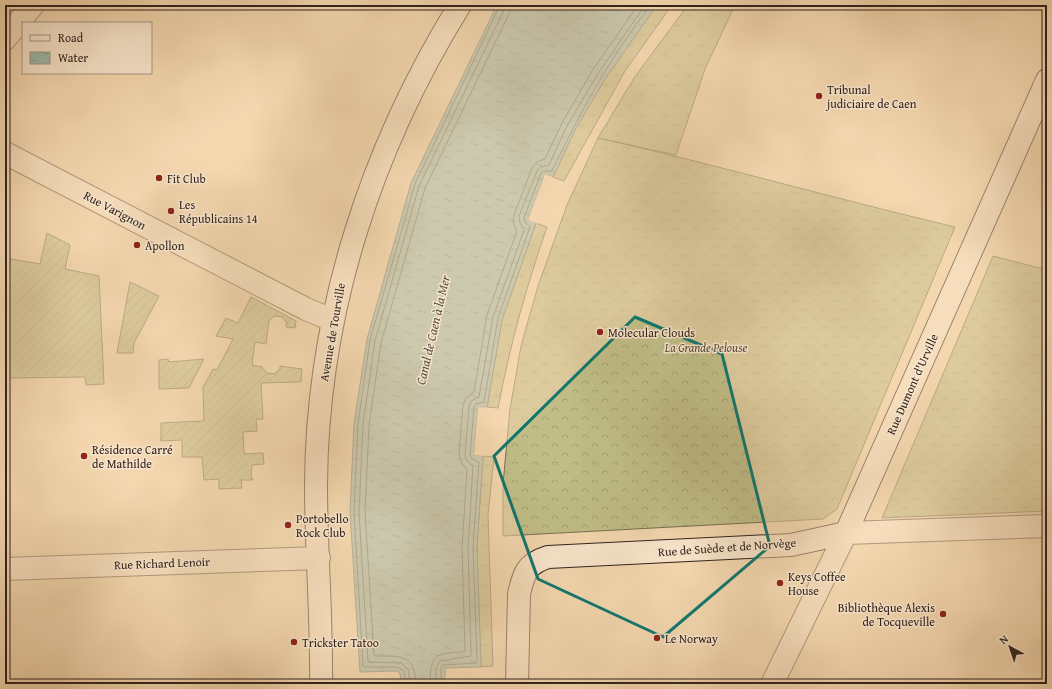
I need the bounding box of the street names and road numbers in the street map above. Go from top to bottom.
street label: Rue Varignon [81,186,149,234]
street label: Avenue de Tourville [315,281,349,383]
street label: Rue Dumont d'Urville [882,330,942,437]
street label: Rue de Suède et de Norvège [657,534,797,560]
street label: Rue Richard Lenoir [114,553,210,573]

